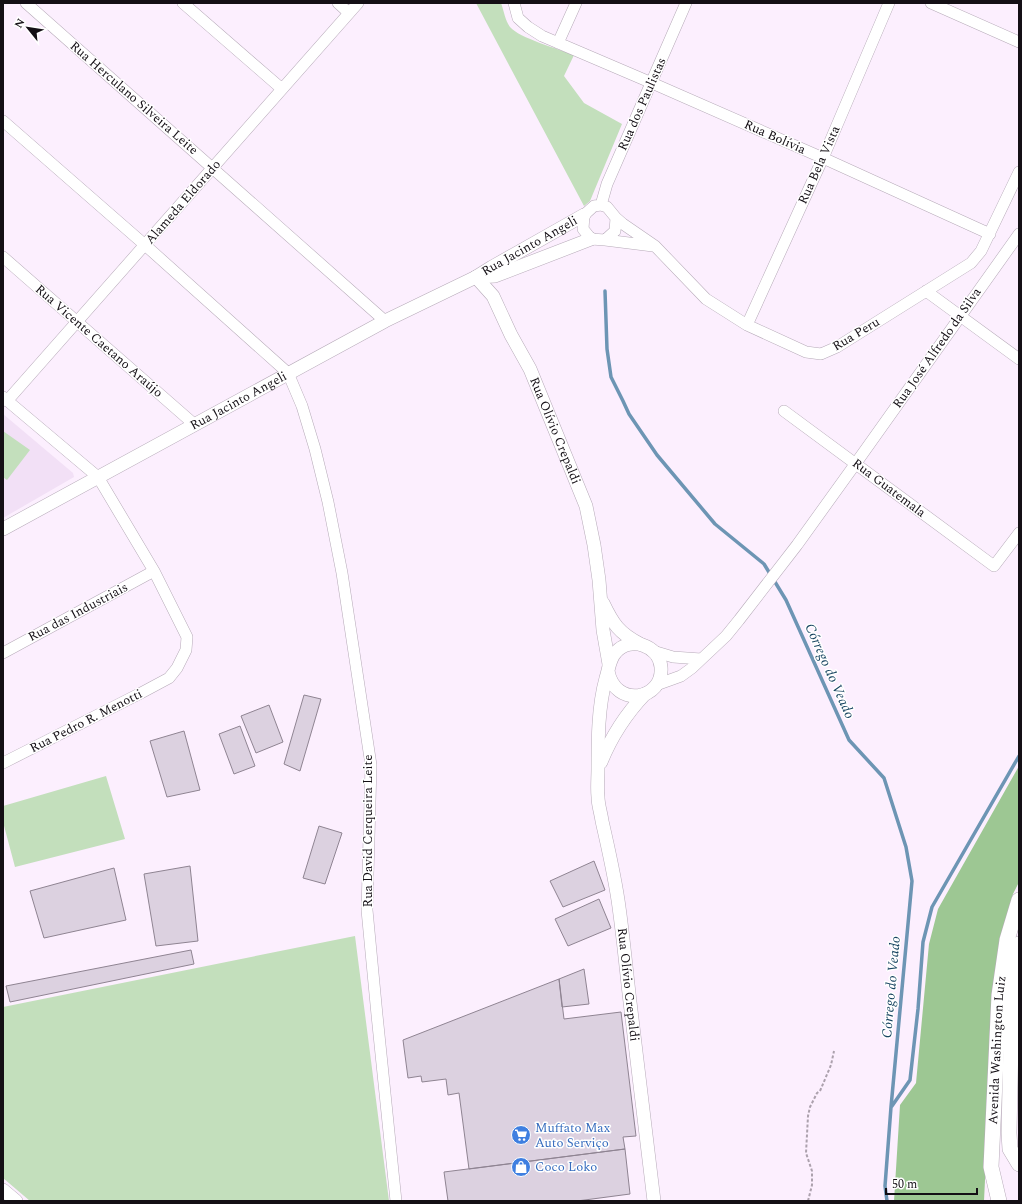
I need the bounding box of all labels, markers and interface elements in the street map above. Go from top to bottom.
north arrow [8,8,48,48]
text: N [10,15,29,31]
street label: Rua Herculano Silveira Leite [65,36,203,160]
street label: Rua dos Paulistas [612,54,672,154]
street label: Rua Bolívia [741,114,810,160]
street label: Rua Bela Vista [793,122,845,207]
street label: Alameda Eldorado [140,155,226,249]
street label: Rua Jacinto Angeli [478,211,581,281]
street label: Rua Vicente Caetano Araújo [31,280,167,402]
street label: Rua José Alfredo da Silva [888,283,987,413]
street label: Rua Peru [828,312,884,356]
street label: Rua Jacinto Angeli [186,366,290,435]
street label: Rua Olívio Crepaldi [524,374,586,487]
street label: Rua Guatemala [848,454,931,523]
street label: Rua das Industriais [24,577,132,647]
water label: Córrego do Veado [800,620,860,722]
street label: Rua Pedro R. Menotti [26,684,146,758]
street label: Rua David Cerqueira Leite [358,755,378,907]
street label: Rua Olívio Crepaldi [612,927,645,1042]
water label: Córrego do Veado [876,935,906,1039]
street label: Avenida Washington Luiz [983,974,1012,1125]
place label: Muffato Max Auto Serviço [535,1118,611,1153]
supermarket icon: Muffato Max Auto Serviço [510,1124,532,1146]
shop icon: Coco Loko [510,1156,532,1178]
place label: Coco Loko [535,1157,597,1177]
scale bar [886,1170,977,1196]
text: 50 m [892,1175,917,1194]

